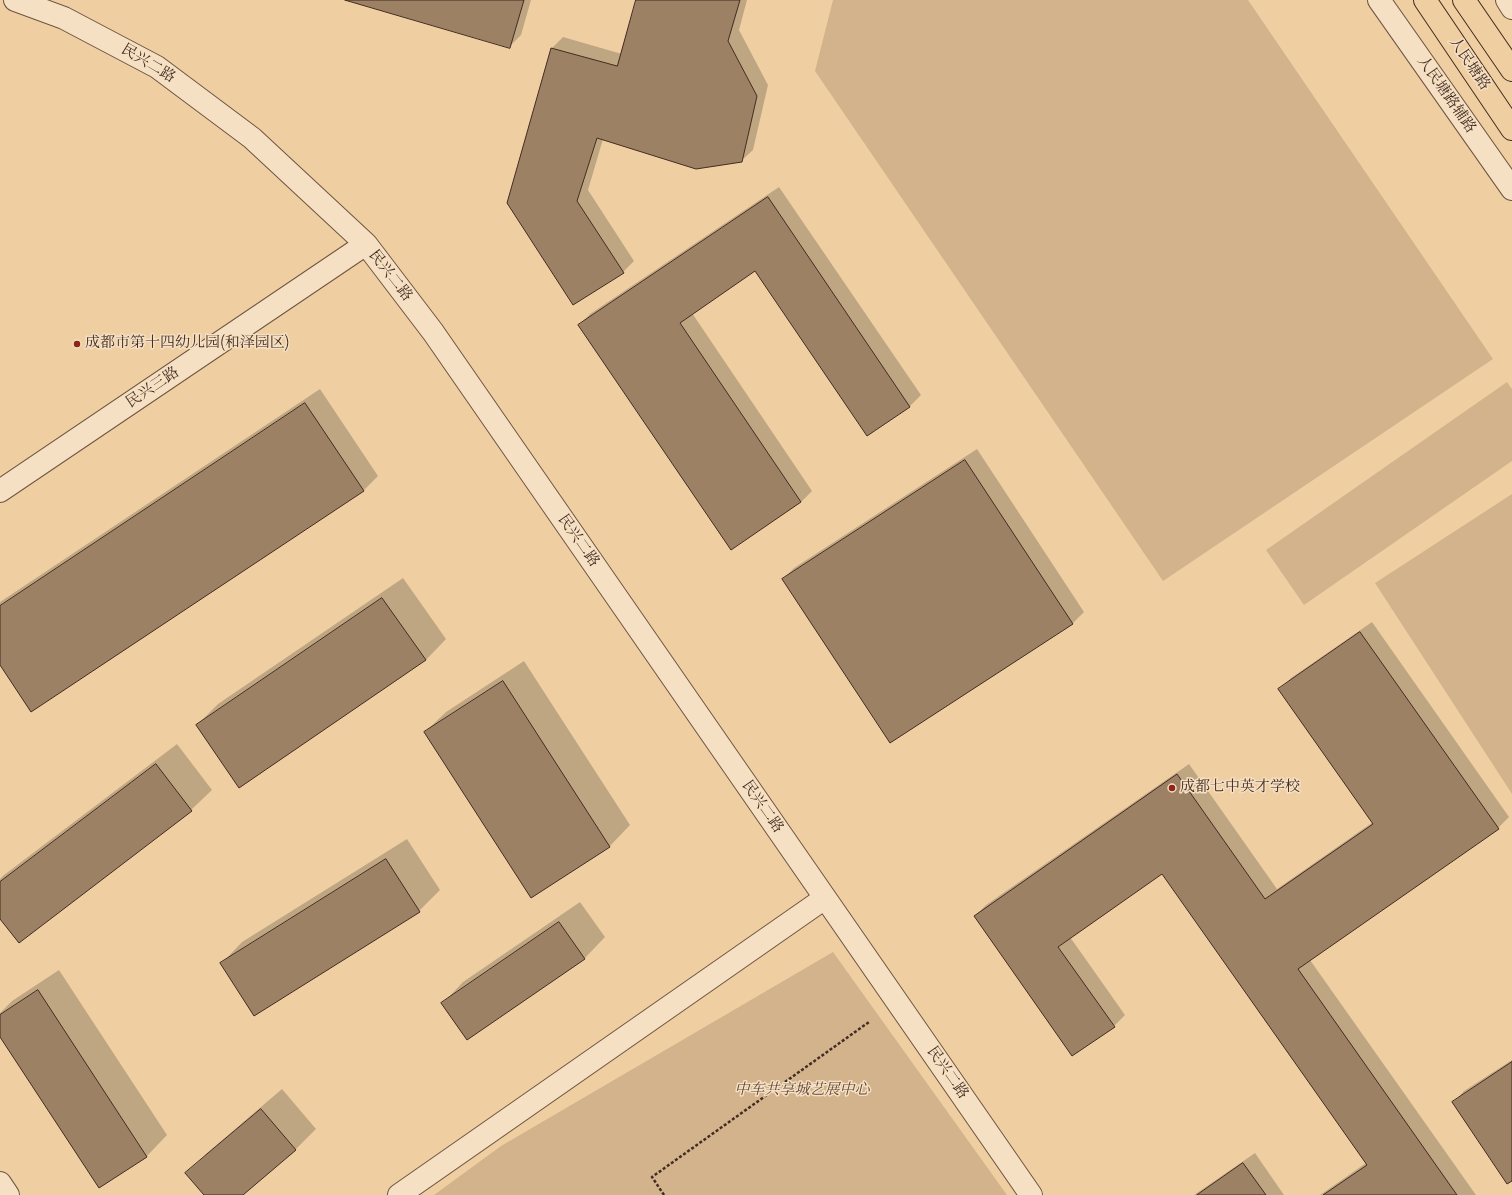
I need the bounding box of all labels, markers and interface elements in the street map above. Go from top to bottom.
street label: 人民塘路 [1445,34,1493,94]
street label: 民兴二路 [118,41,178,87]
street label: 人民塘路辅路 [1413,53,1479,137]
street label: 民兴二路 [364,247,416,305]
place label: 成都市第十四幼儿园(和泽园区) [85,335,290,353]
marker: 成都市第十四幼儿园(和泽园区) [72,339,82,349]
street label: 民兴三路 [123,364,183,412]
street label: 民兴二路 [553,511,603,571]
street label: 民兴二路 [737,777,787,837]
place label: 成都七中英才学校 [1180,779,1300,797]
marker: 成都七中英才学校 [1167,783,1177,793]
street label: 民兴二路 [922,1043,972,1103]
park label: 中车共享城艺展中心 [735,1082,869,1100]

